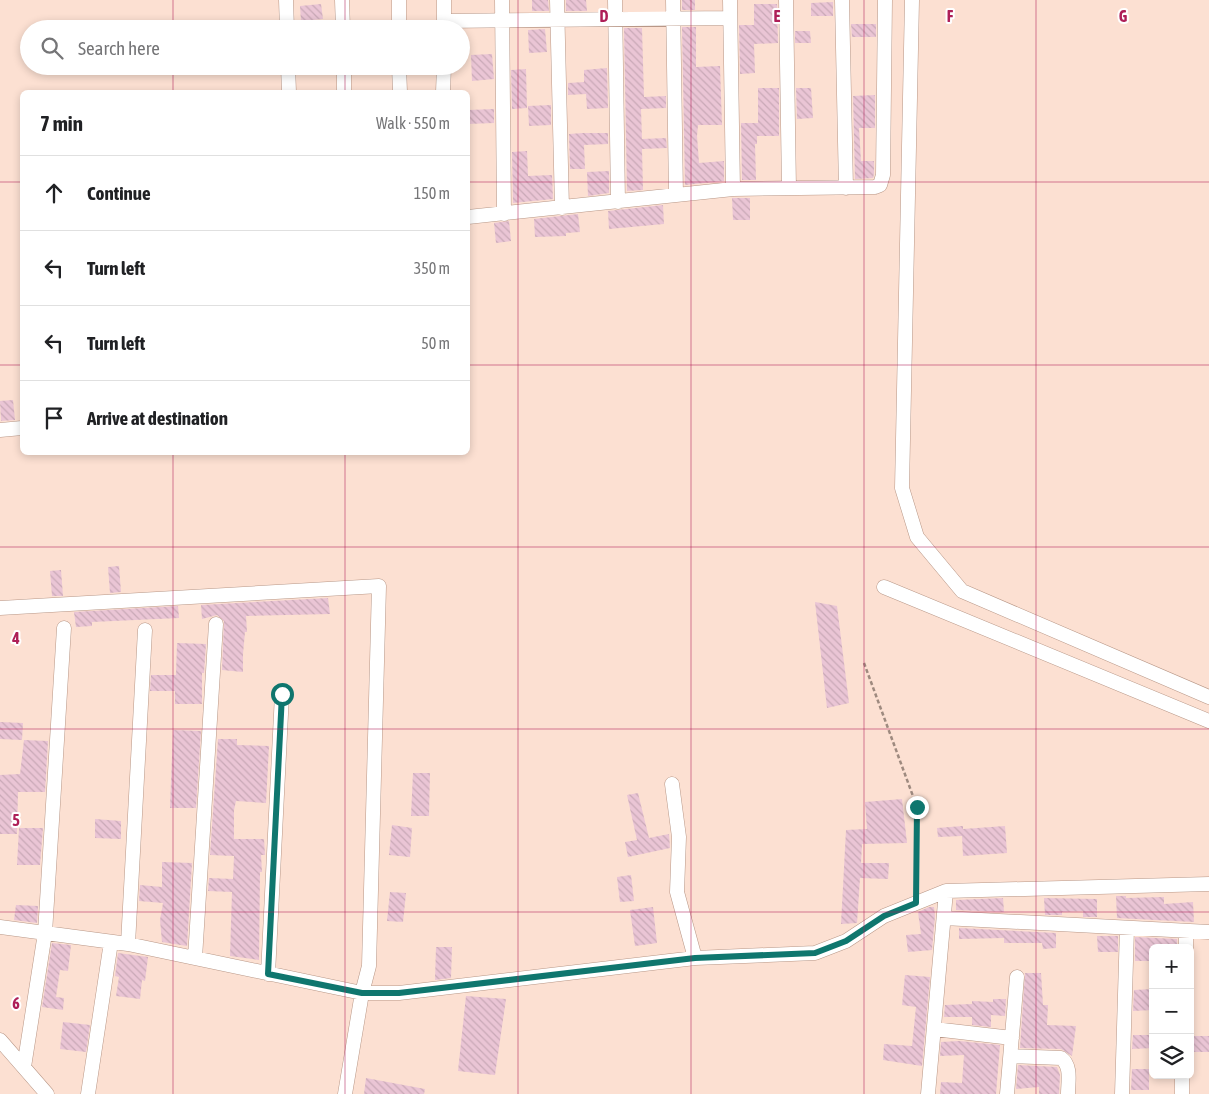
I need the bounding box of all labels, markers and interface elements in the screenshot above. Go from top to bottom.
text: D [600,7,609,25]
text: E [774,7,781,25]
text: F [947,7,954,25]
text: G [1119,7,1128,25]
search box [20,20,470,75]
icon: search [38,34,66,62]
text: Search here [78,37,160,59]
text: 7 min [40,111,83,135]
text: Walk · 550 m [376,114,450,132]
icon: ahead [40,179,68,207]
text: Continue [87,182,151,204]
text: 150 m [414,184,450,202]
icon: left [40,254,68,282]
text: Turn left [87,257,145,279]
text: 350 m [414,259,450,277]
icon: left [40,329,68,357]
text: Turn left [87,332,145,354]
text: 50 m [421,334,450,352]
icon: arrive [40,404,68,432]
text: Arrive at destination [87,407,228,429]
text: 4 [11,629,20,647]
route start [271,683,294,706]
route end [906,796,929,819]
text: 5 [12,811,20,829]
map controls [1149,944,1194,1079]
button: + [1149,944,1194,989]
button: − [1149,989,1194,1034]
text: 6 [12,994,20,1012]
button: layers [1149,1034,1194,1079]

